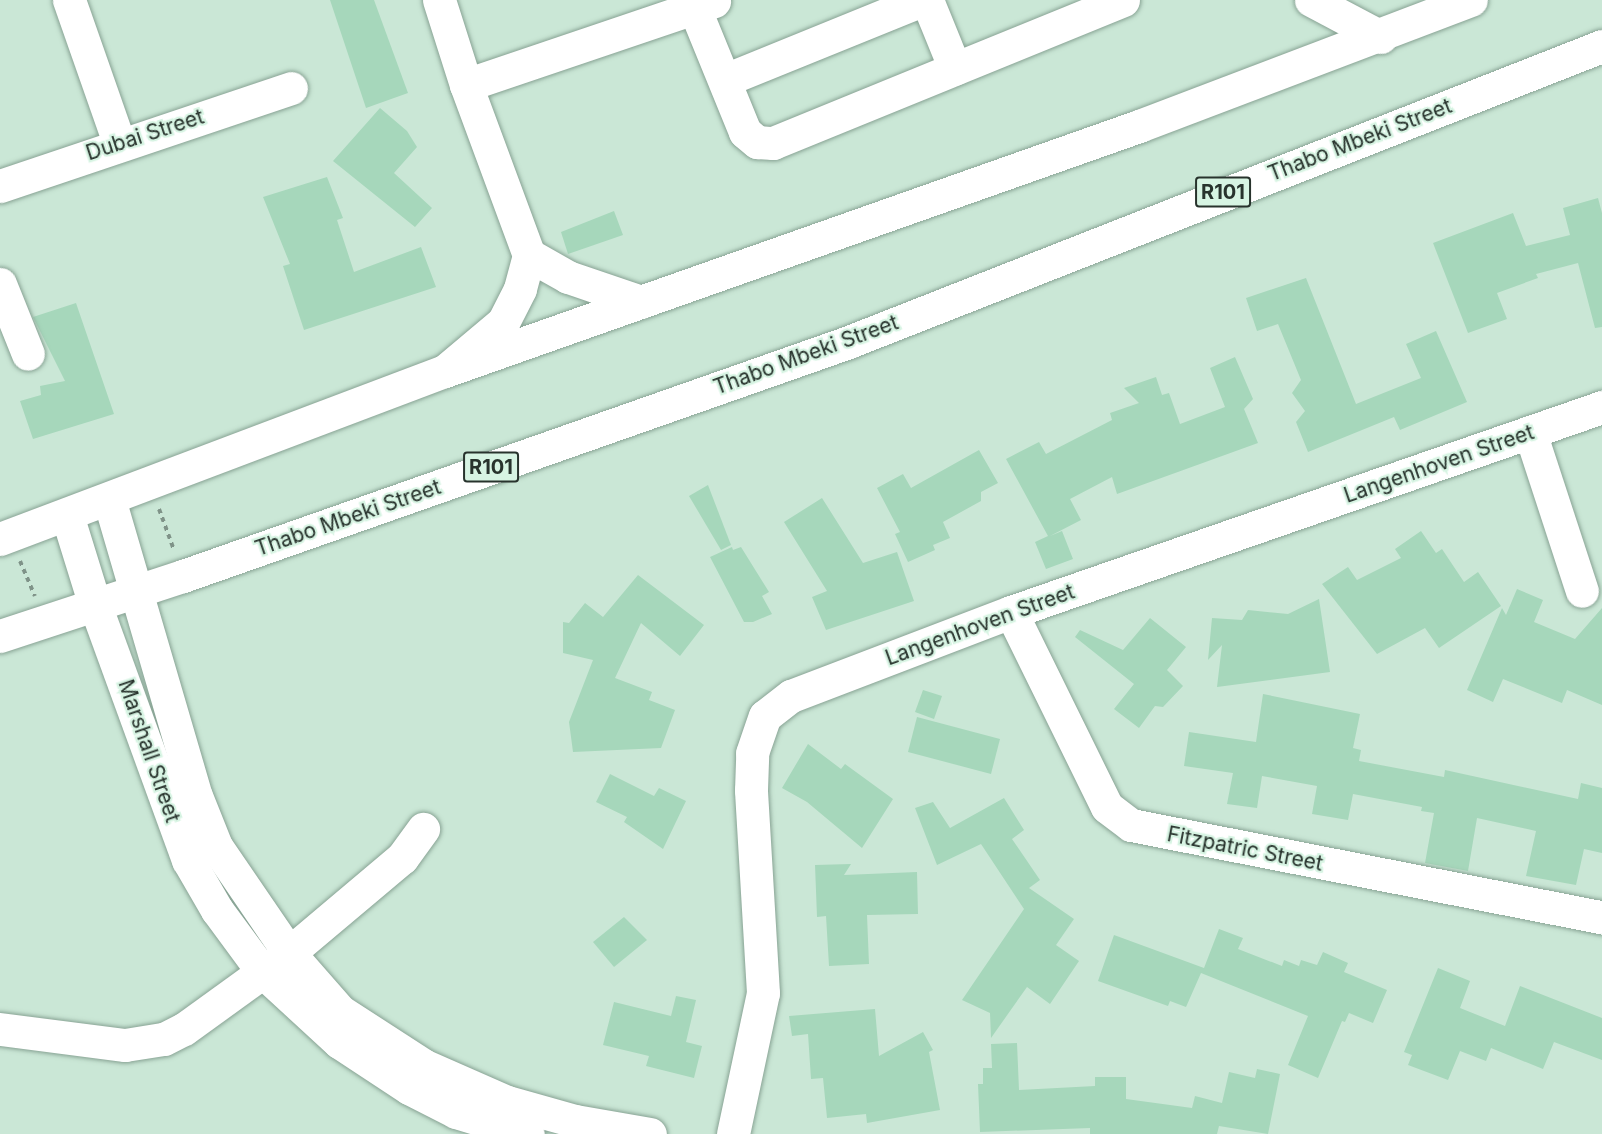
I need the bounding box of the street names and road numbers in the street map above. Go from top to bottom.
street label: Thabo Mbeki Street [1264,93,1456,187]
street label: Dubai Street [83,104,207,166]
road number: R101 [1194,175,1252,209]
street label: Thabo Mbeki Street [710,310,902,400]
street label: Langenhoven Street [1341,420,1537,508]
road number: R101 [462,450,520,484]
street label: Thabo Mbeki Street [252,474,444,562]
street label: Langenhoven Street [882,579,1078,671]
street label: Marshall Street [113,676,185,826]
street label: Fitzpatric Street [1165,822,1325,876]

